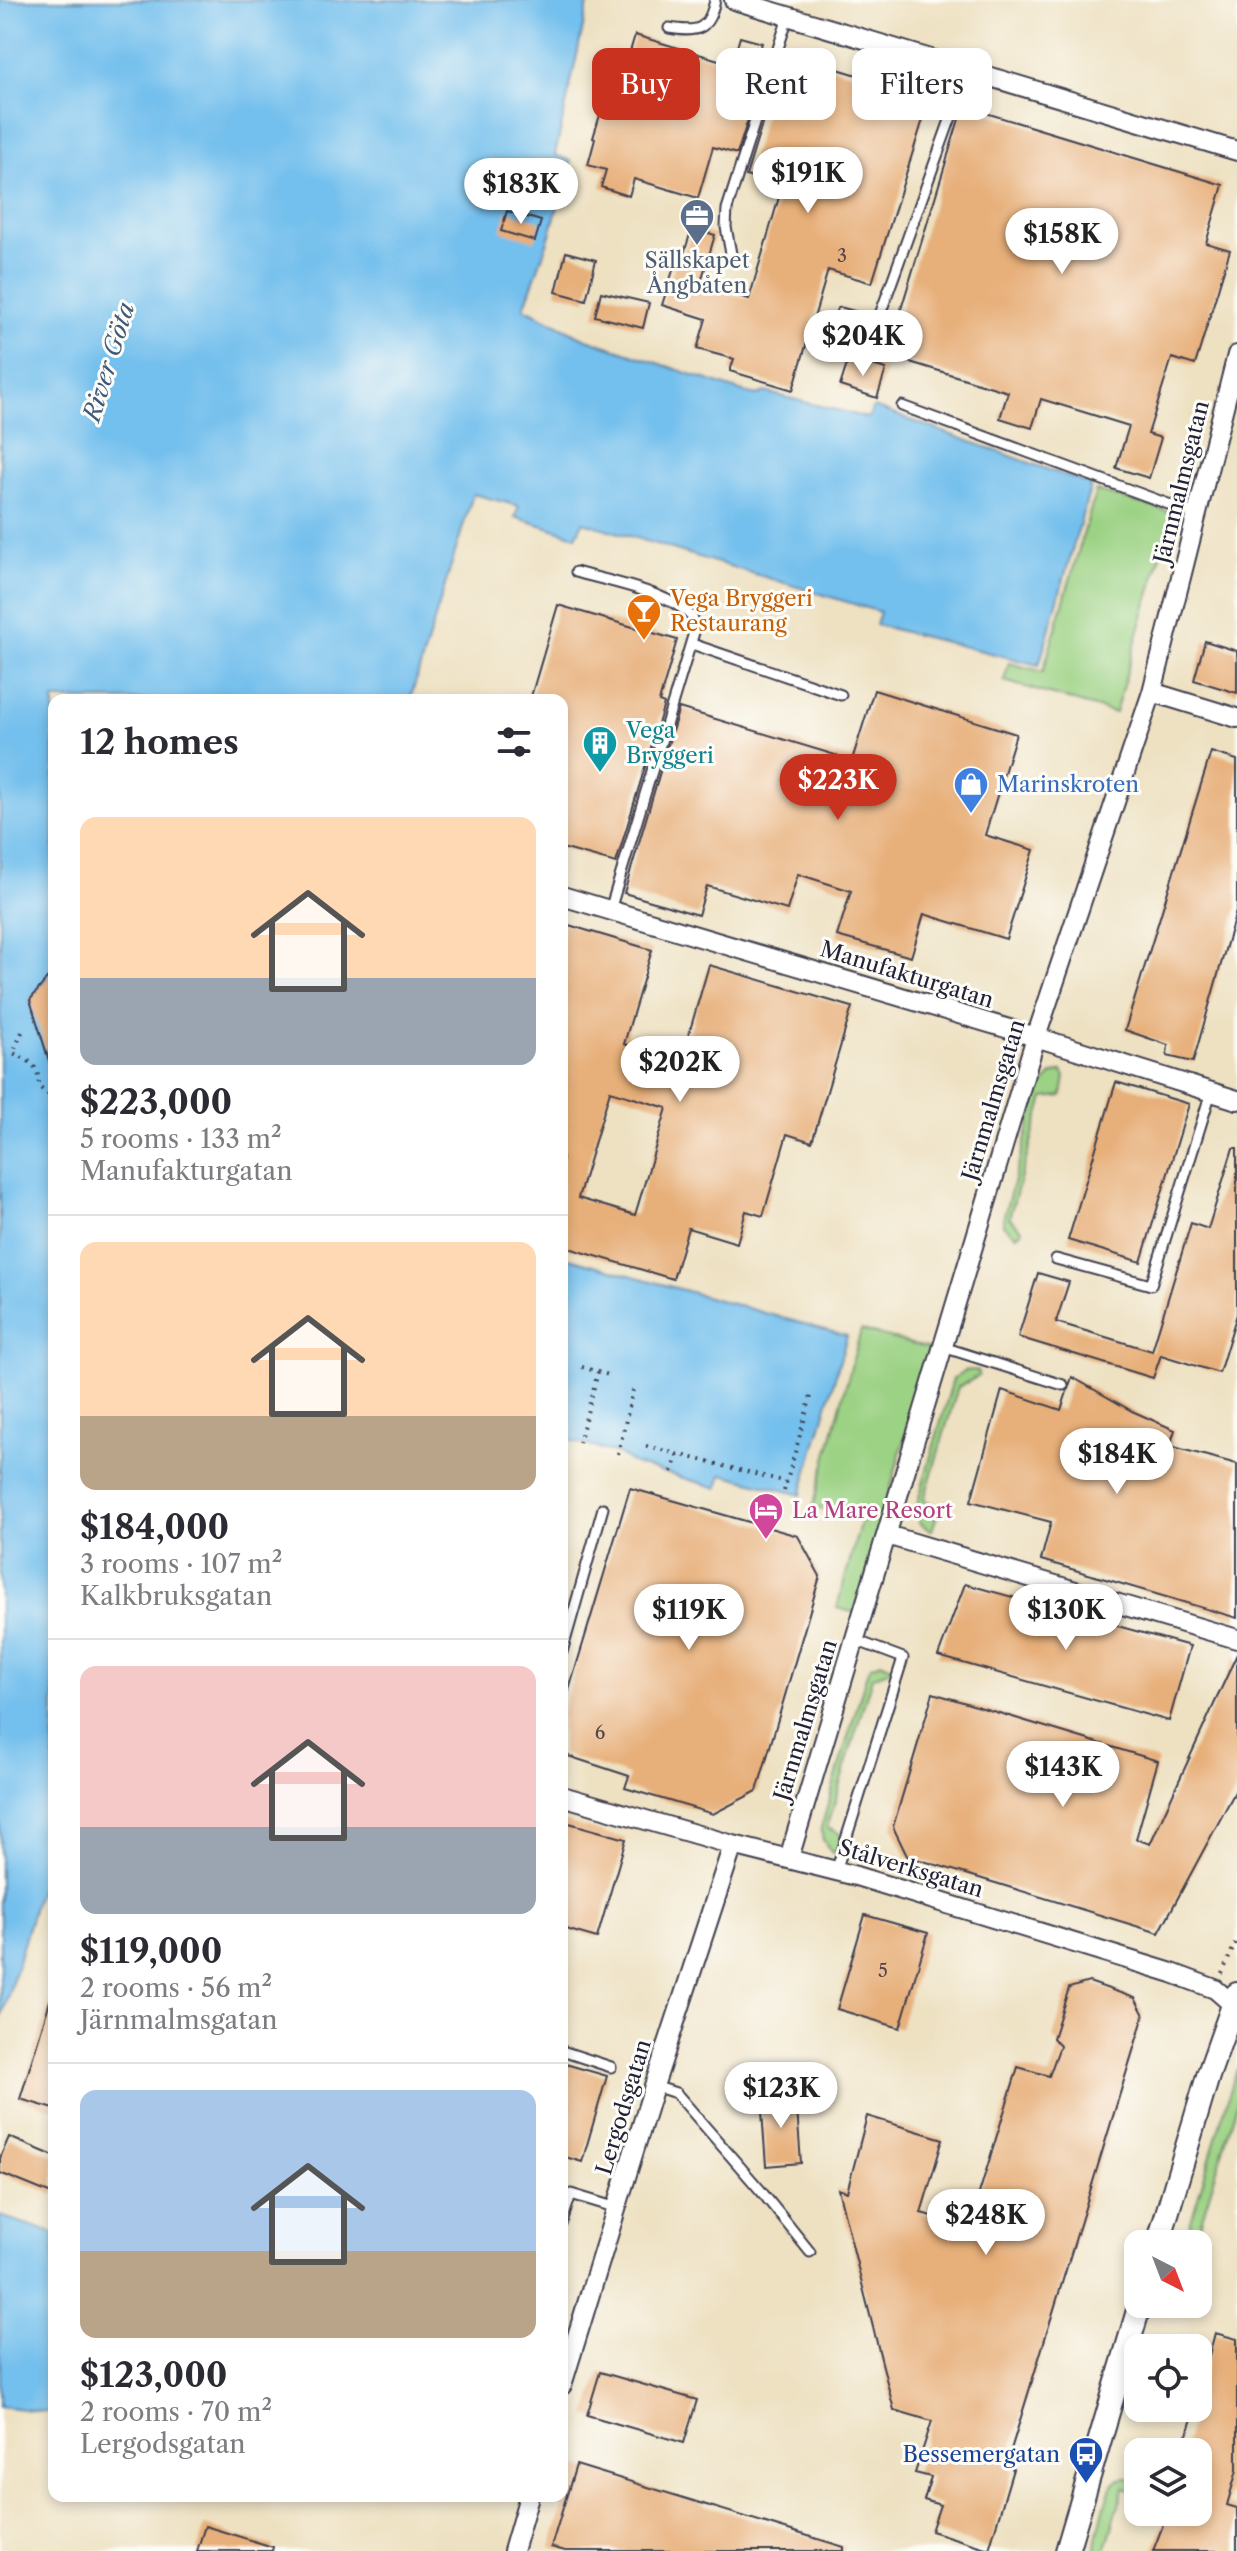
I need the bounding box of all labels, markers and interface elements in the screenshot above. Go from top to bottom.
chip: Buy [592,48,700,120]
chip: Rent [716,48,836,120]
chip: Filters [852,48,992,120]
pin: $191K [752,147,864,215]
text: $191K [771,157,845,189]
pin: $183K [465,158,577,226]
text: $183K [482,168,560,200]
office icon: Sällskapet Ångbåten [678,197,716,247]
pin: $158K [1006,208,1118,276]
text: $158K [1023,218,1101,250]
house number: 3 [837,245,847,267]
place label: Sällskapet Ångbåten [645,247,750,299]
water label: River Göta [76,299,140,427]
pin: $204K [807,310,919,378]
text: $204K [822,320,904,352]
street label: Järnmalmsgatan [1147,398,1215,569]
place label: Vega Bryggeri Restaurang [669,585,813,637]
bar icon: Vega Bryggeri Restaurang [625,592,663,642]
place label: Vega Bryggeri [625,717,714,769]
icon: filters [492,720,536,764]
text: 12 homes [80,721,239,763]
building icon: Vega Bryggeri [581,724,619,774]
pin: $223K [782,754,894,822]
text: $223K [798,764,878,796]
shop icon: Marinskroten [952,765,990,815]
place label: Marinskroten [997,771,1139,798]
icon: home [236,869,380,1013]
street label: Manufakturgatan [817,935,997,1014]
street label: Järnmalmsgatan [955,1016,1031,1187]
pin: $202K [624,1036,736,1104]
text: $202K [639,1046,721,1078]
text: $223,000 [80,1081,232,1123]
text: 5 rooms · 133 m² [80,1123,282,1155]
text: Manufakturgatan [80,1155,293,1187]
icon: home [236,1294,380,1438]
pin: $184K [1061,1428,1173,1496]
text: $184K [1078,1438,1156,1470]
hotel icon: La Mare Resort [747,1491,785,1541]
place label: La Mare Resort [792,1497,953,1524]
text: $184,000 [80,1506,229,1548]
text: 3 rooms · 107 m² [80,1548,282,1580]
text: Kalkbruksgatan [80,1580,272,1612]
pin: $119K [633,1584,745,1652]
pin: $130K [1010,1584,1122,1652]
text: $119K [652,1594,726,1626]
text: $130K [1027,1594,1105,1626]
street label: Järnmalmsgatan [767,1636,843,1807]
icon: home [236,1718,380,1862]
house number: 6 [595,1722,605,1744]
pin: $143K [1007,1741,1119,1809]
text: $143K [1024,1751,1102,1783]
street label: Stålverksgatan [835,1834,987,1903]
text: $119,000 [80,1930,222,1972]
house number: 5 [878,1960,888,1982]
text: 2 rooms · 56 m² [80,1972,272,2004]
text: Järnmalmsgatan [80,2004,277,2036]
street label: Lergodsgatan [590,2036,657,2178]
pin: $123K [725,2062,837,2130]
text: $123K [742,2072,820,2104]
icon: home [236,2142,380,2286]
pin: $248K [930,2189,1042,2257]
text: $248K [945,2199,1027,2231]
north arrow [1124,2230,1212,2318]
map controls [1124,2230,1212,2526]
button: locate [1124,2334,1212,2422]
text: $123,000 [80,2354,228,2396]
text: 2 rooms · 70 m² [80,2396,272,2428]
text: Lergodsgatan [80,2428,246,2460]
bus stop icon: Bessemergatan [1067,2435,1105,2485]
button: layers [1124,2438,1212,2526]
place label: Bessemergatan [903,2441,1060,2468]

